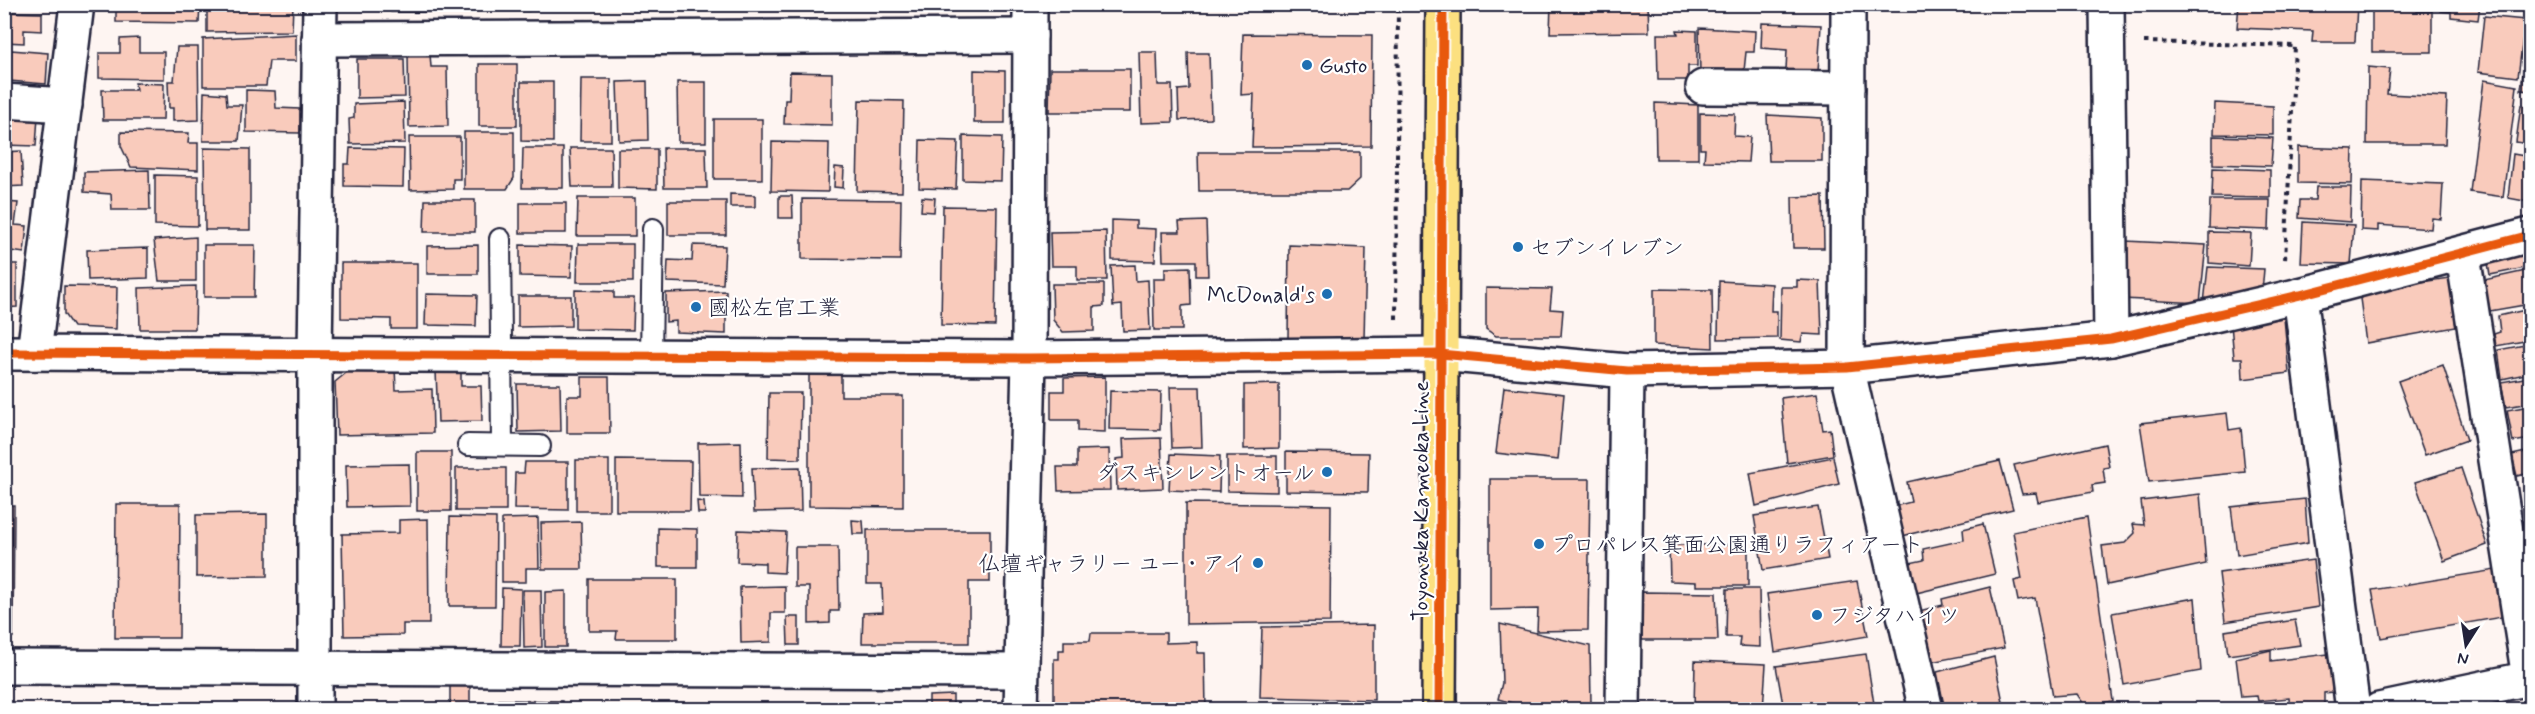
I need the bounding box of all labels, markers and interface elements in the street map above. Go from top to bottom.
place label: Gusto [1319,53,1367,81]
marker: Gusto [1300,58,1314,72]
place label: セブンイレブン [1530,235,1684,263]
marker: セブンイレブン [1511,240,1525,254]
place label: McDonald's [1207,282,1315,310]
marker: McDonald's [1320,287,1334,301]
place label: 國松左官工業 [708,295,840,323]
marker: 國松左官工業 [689,300,703,314]
street label: Toyonaka Kameoka Line [1408,381,1436,621]
place label: ダスキンレントオール [1096,460,1315,488]
marker: ダスキンレントオール [1320,465,1334,479]
place label: プロパレス箕面公園通りラフィアート [1551,532,1924,560]
marker: プロパレス箕面公園通りラフィアート [1532,537,1546,551]
place label: 仏壇ギャラリー ユー・アイ [978,551,1246,579]
marker: 仏壇ギャラリー ユー・アイ [1251,556,1265,570]
place label: フジタハイツ [1829,603,1960,631]
marker: フジタハイツ [1810,608,1824,622]
north arrow [2436,615,2496,675]
text: N [2456,647,2471,670]

